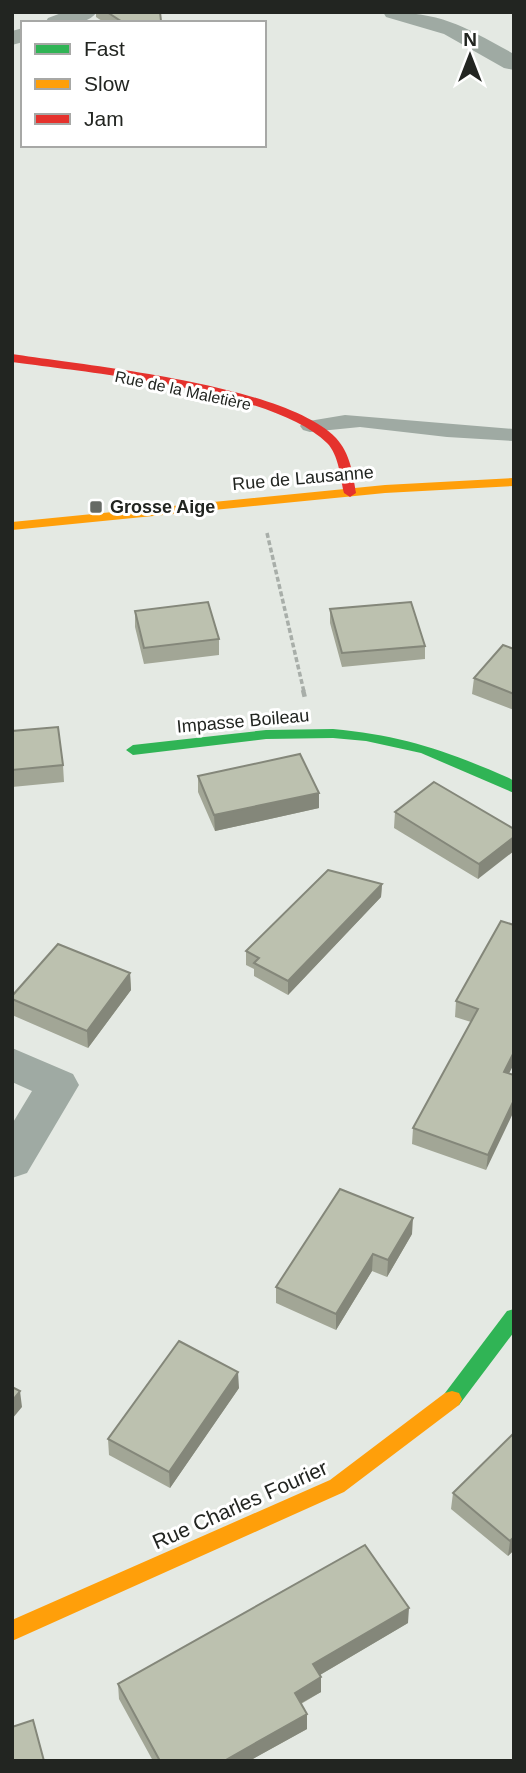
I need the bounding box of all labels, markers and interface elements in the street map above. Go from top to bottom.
legend [21,21,266,147]
north arrow [435,21,505,91]
text: N [463,29,477,50]
text: Fast [84,37,125,60]
text: Slow [84,72,130,95]
text: Jam [84,107,124,130]
street label: Rue de la Maletière [113,368,253,413]
street label: Rue de Lausanne [231,462,375,494]
place label: Grosse Aige [110,497,215,517]
marker: Grosse Aige [88,499,104,515]
street label: Impasse Boileau [176,705,310,737]
street label: Rue Charles Fourier [149,1456,331,1554]

